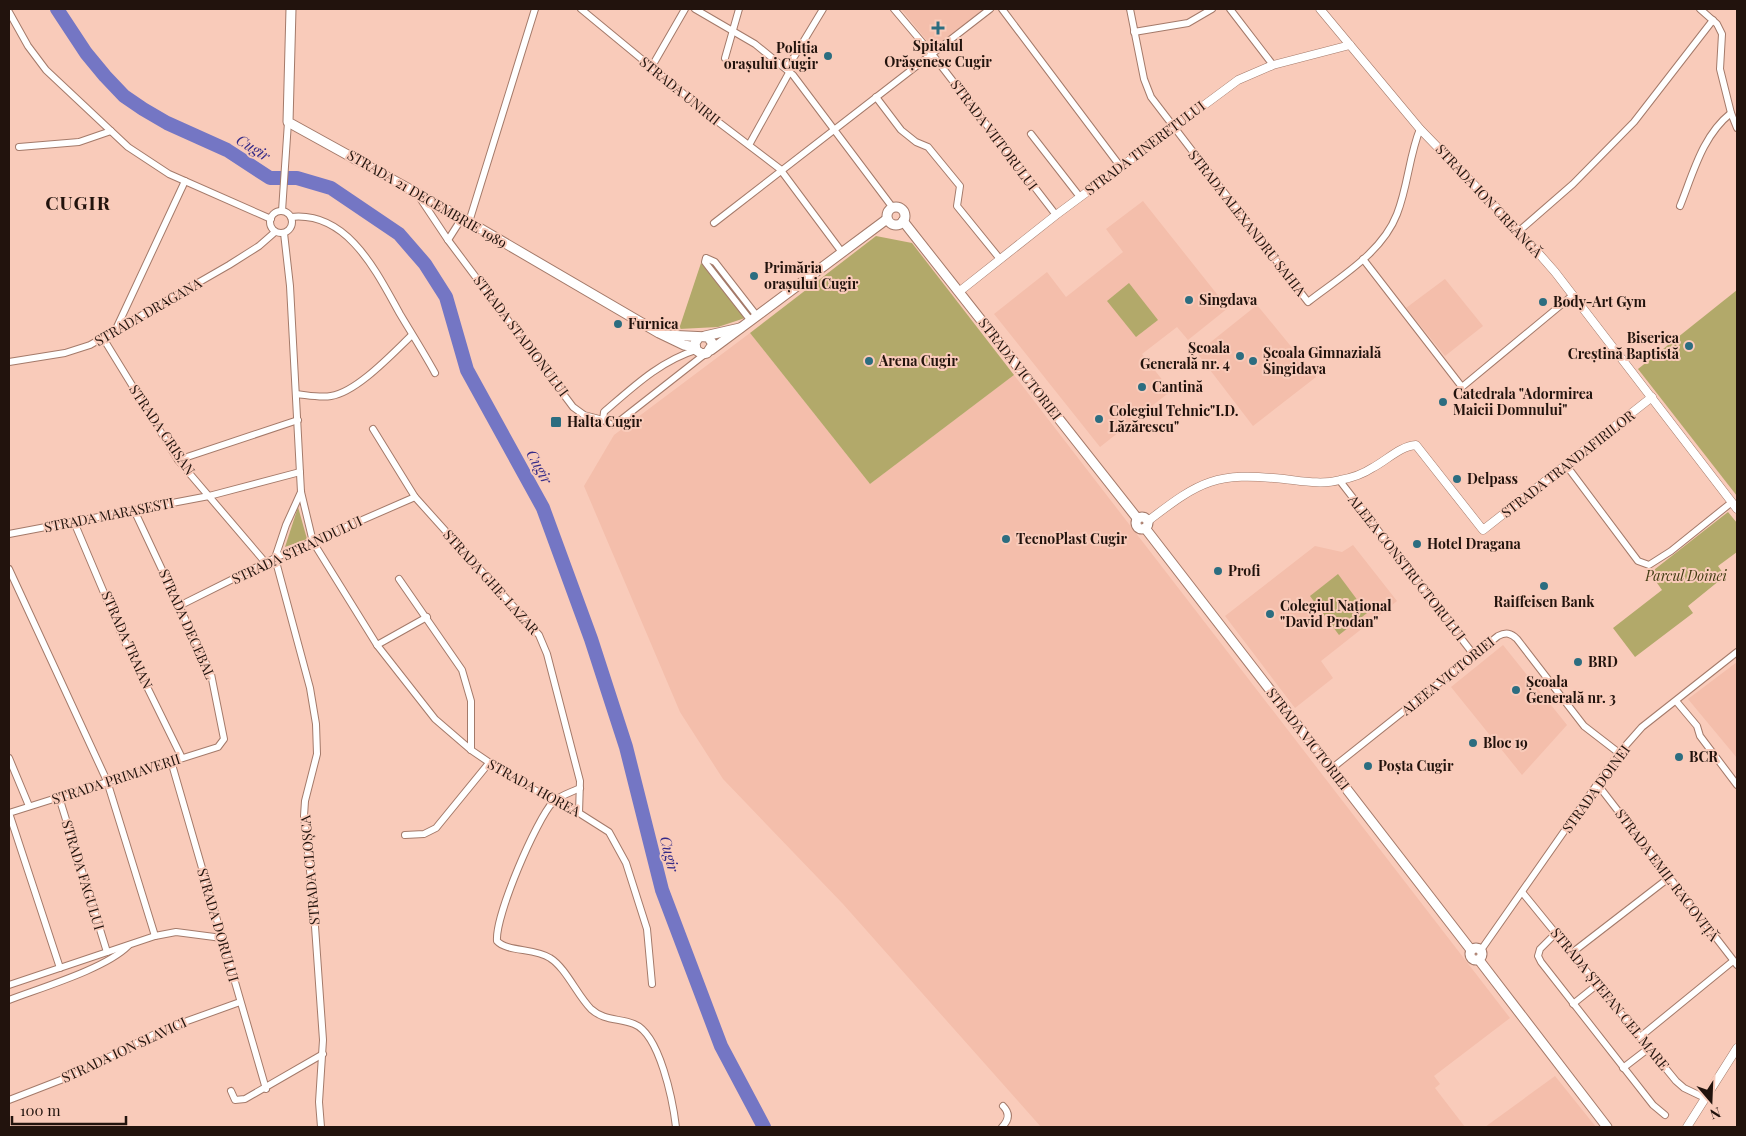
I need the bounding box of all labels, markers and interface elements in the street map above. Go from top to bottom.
marker: Spitalul Orășenesc Cugir [931,21,945,35]
place label: Spitalul Orășenesc Cugir [884,36,992,71]
place label: Poliția orașului Cugir [724,38,819,73]
marker: Poliția orașului Cugir [822,50,834,62]
street label: STRADA UNIRII [636,52,725,129]
street label: STRADA VIITORULUI [947,76,1042,194]
street label: STRADA TINERETULUI [1081,96,1209,199]
water label: Cugir [233,129,275,166]
street label: STRADA ION CREANGĂ [1432,140,1547,262]
street label: STRADA 21 DECEMBRIE 1989 [344,145,511,252]
street label: STRADA ALEXANDRU SAHIA [1184,146,1310,300]
district label: CUGIR [45,189,111,215]
place label: Primăria orașului Cugir [764,258,859,293]
marker: Primăria orașului Cugir [748,270,760,282]
street label: STRADA STADIONULUI [470,271,573,400]
street label: STRADA DRAGANA [91,273,205,350]
place label: Singdava [1199,290,1258,309]
place label: Body-Art Gym [1553,292,1647,311]
marker: Singdava [1183,294,1195,306]
marker: Body-Art Gym [1537,296,1549,308]
place label: Furnica [628,314,679,333]
street label: STRADA VICTORIEI [975,314,1066,424]
marker: Furnica [612,318,624,330]
place label: Biserica Creștină Baptistă [1568,328,1680,363]
place label: Școala Generală nr. 4 [1140,338,1231,373]
marker: Biserica Creștină Baptistă [1683,340,1695,352]
place label: Școala Gimnazială Singidava [1263,343,1382,378]
marker: Școala Generală nr. 4 [1234,350,1246,362]
place label: Arena Cugir [878,351,958,370]
marker: Arena Cugir [863,355,875,367]
marker: Școala Gimnazială Singidava [1247,355,1259,367]
place label: Cantină [1152,377,1204,396]
street label: STRADA CRISAN [125,381,200,479]
marker: Cantină [1136,381,1148,393]
place label: Catedrala "Adormirea Maicii Domnului" [1453,384,1594,419]
marker: Catedrala "Adormirea Maicii Domnului" [1437,396,1449,408]
place label: Colegiul Tehnic"I.D. Lăzărescu" [1109,401,1239,436]
street label: STRADA TRANDAFIRILOR [1497,405,1639,522]
place label: Halta Cugir [567,412,643,431]
marker: Colegiul Tehnic"I.D. Lăzărescu" [1093,413,1105,425]
marker: Halta Cugir [549,415,563,429]
water label: Cugir [522,446,558,488]
place label: Delpass [1467,469,1518,488]
marker: Delpass [1451,473,1463,485]
street label: ALEEA CONSTRUCTORULUI [1344,490,1471,645]
street label: STRADA MARASESTI [42,493,176,536]
street label: STRADA STRANDULUI [228,511,365,588]
street label: STRADA GHE. LAZAR [439,525,544,639]
place label: TecnoPlast Cugir [1016,529,1128,548]
marker: TecnoPlast Cugir [1000,533,1012,545]
place label: Hotel Dragana [1427,534,1521,553]
marker: Hotel Dragana [1411,538,1423,550]
place label: Profi [1228,561,1260,580]
marker: Profi [1212,565,1224,577]
street label: STRADA DECEBAL [155,566,220,682]
park label: Parcul Doinei [1644,566,1728,585]
marker: Raiffeisen Bank [1538,580,1550,592]
street label: STRADA TRAIAN [97,588,158,692]
place label: Raiffeisen Bank [1494,592,1595,611]
place label: Colegiul Național "David Prodan" [1280,596,1392,631]
marker: Colegiul Național "David Prodan" [1264,608,1276,620]
street label: ALEEA VICTORIEI [1396,632,1498,720]
place label: BRD [1588,652,1618,671]
marker: BRD [1572,656,1584,668]
place label: Școala Generală nr. 3 [1526,672,1616,707]
street label: STRADA VICTORIEI [1263,684,1354,794]
marker: Școala Generală nr. 3 [1510,684,1522,696]
place label: Bloc 19 [1483,733,1528,752]
marker: Bloc 19 [1467,737,1479,749]
street label: STRADA DOINEI [1557,741,1634,836]
place label: BCR [1689,747,1718,766]
street label: STRADA PRIMAVERII [49,749,183,808]
marker: BCR [1673,751,1685,763]
street label: STRADA HOREA [485,754,584,821]
place label: Poșta Cugir [1378,756,1454,775]
marker: Poșta Cugir [1362,760,1374,772]
street label: STRADA EMIL RACOVIȚĂ [1611,805,1724,945]
street label: STRADA CLOȘCA [295,814,324,926]
street label: STRADA FAGULUI [58,818,109,932]
water label: Cugir [656,834,684,874]
street label: STRADA DORULUI [193,866,244,984]
street label: STRADA ȘTEFAN CEL MARE [1547,923,1674,1074]
street label: STRADA ION SLAVICI [58,1012,190,1087]
north arrow [1686,1076,1736,1126]
scale bar [12,1094,126,1126]
text: 100 m [20,1100,61,1120]
text: N [1708,1103,1723,1124]

